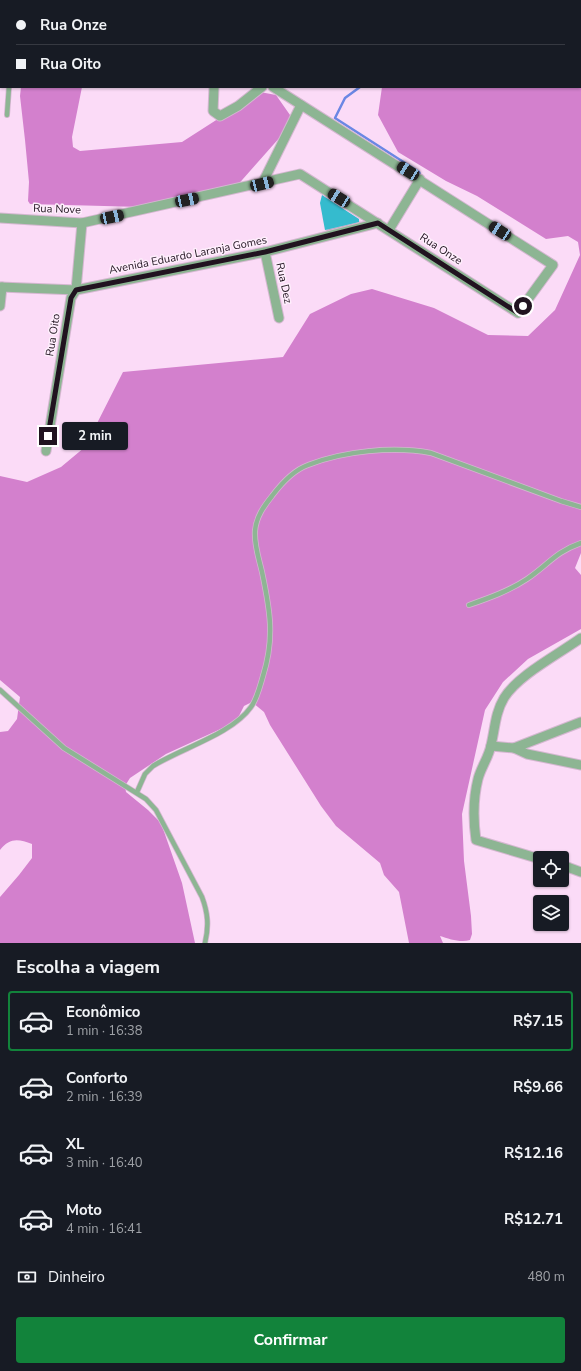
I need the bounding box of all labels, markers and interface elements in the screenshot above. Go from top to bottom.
text: Rua Onze [40,15,107,35]
text: Rua Oito [40,54,101,74]
car [395,160,421,182]
car [249,175,275,193]
car [326,187,352,209]
car [174,192,200,208]
street label: Rua Nove [33,201,81,217]
car [99,209,125,225]
car [487,219,513,243]
street label: Rua Onze [417,230,465,268]
street label: Avenida Eduardo Laranja Gomes [108,232,268,278]
street label: Rua Dez [272,261,296,305]
route start [514,297,532,315]
street label: Rua Oito [42,313,64,357]
callout: 2 min [62,422,128,450]
route end [39,427,57,445]
text: 2 min [78,427,112,445]
map controls [533,851,569,931]
button: locate [533,851,569,887]
button: layers [533,895,569,931]
text: Escolha a viagem [16,955,160,979]
text: Econômico [66,1002,140,1022]
icon: car [18,1003,54,1039]
text: R$7.15 [513,1011,563,1031]
text: 1 min · 16:38 [66,1022,142,1040]
text: Conforto [66,1068,128,1088]
icon: car [18,1069,54,1105]
text: R$9.66 [513,1077,563,1097]
text: 2 min · 16:39 [66,1088,142,1106]
text: XL [66,1134,85,1154]
icon: car [18,1135,54,1171]
text: R$12.16 [504,1143,563,1163]
text: 3 min · 16:40 [66,1154,142,1172]
text: Moto [66,1200,102,1220]
icon: car [18,1201,54,1237]
text: R$12.71 [504,1209,563,1229]
text: 4 min · 16:41 [66,1220,142,1238]
icon: cash [16,1266,38,1288]
text: Dinheiro [48,1267,105,1287]
text: 480 m [527,1268,565,1286]
button: Confirmar [16,1317,565,1363]

